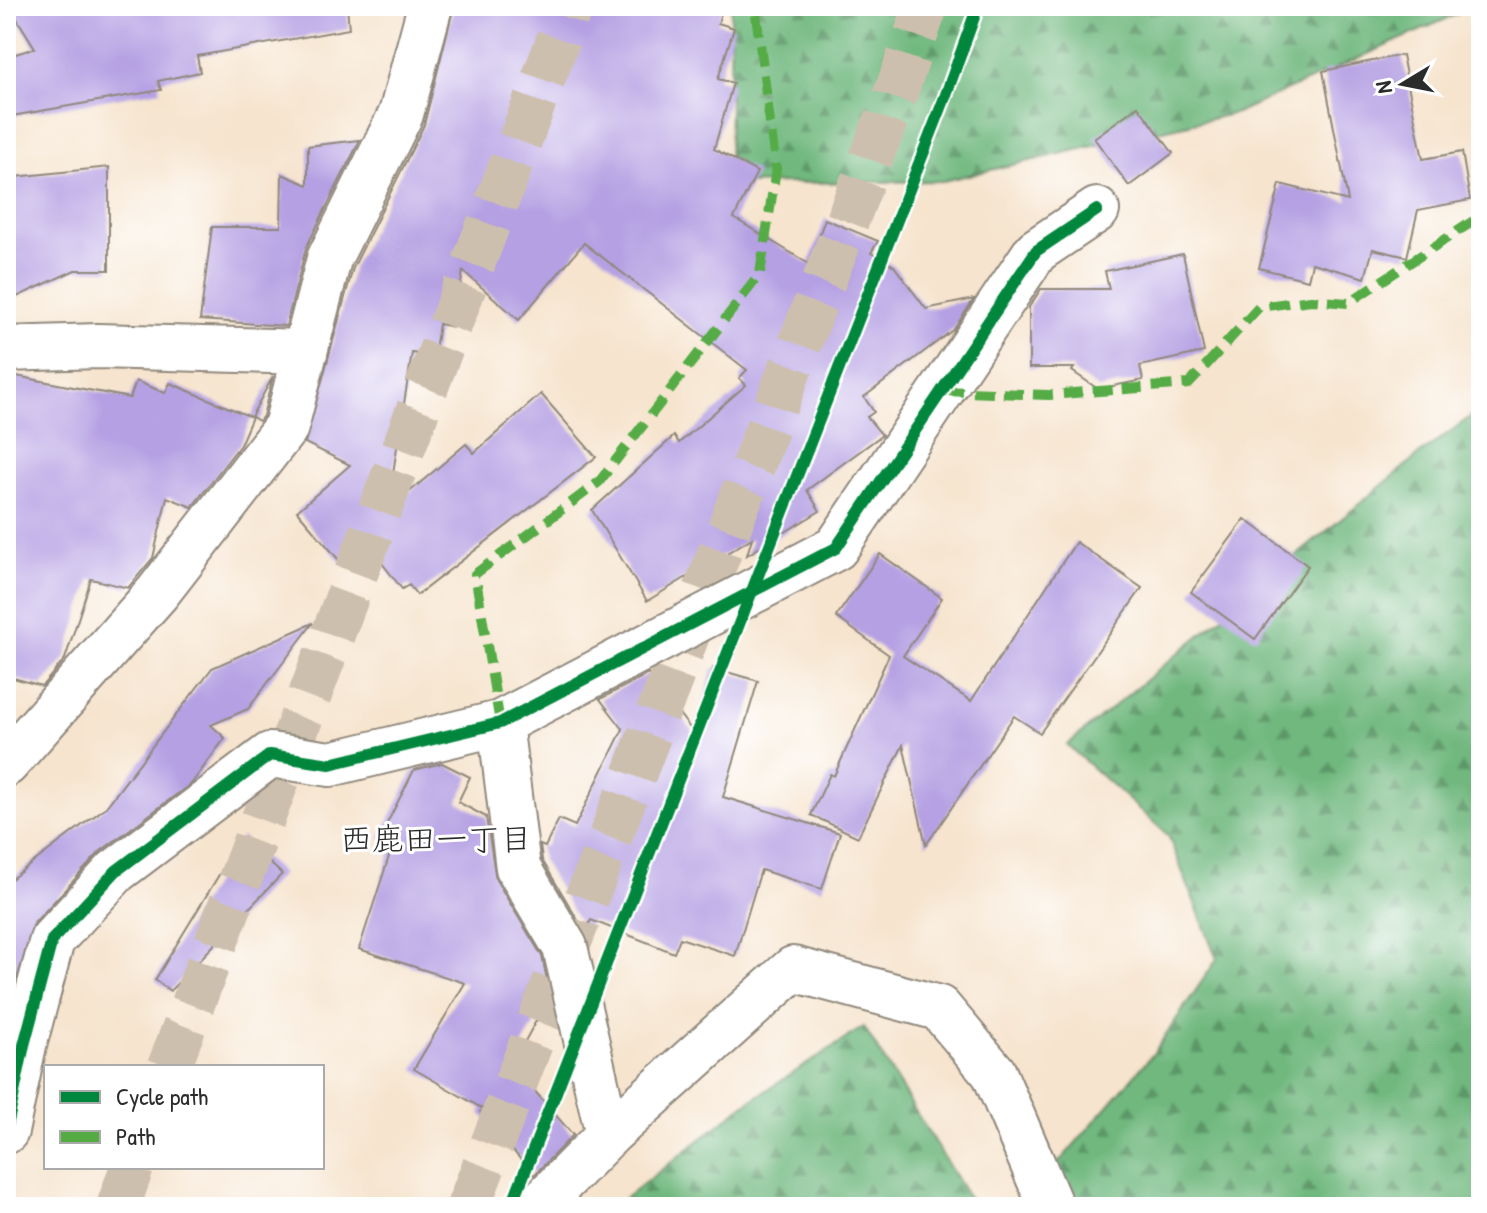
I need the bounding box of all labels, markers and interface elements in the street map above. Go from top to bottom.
north arrow [1363,44,1443,124]
text: N [1367,79,1399,96]
district label: 西鹿田一丁目 [340,817,532,860]
legend [44,1065,324,1169]
text: Cycle path [116,1080,208,1112]
text: Path [116,1120,155,1152]

